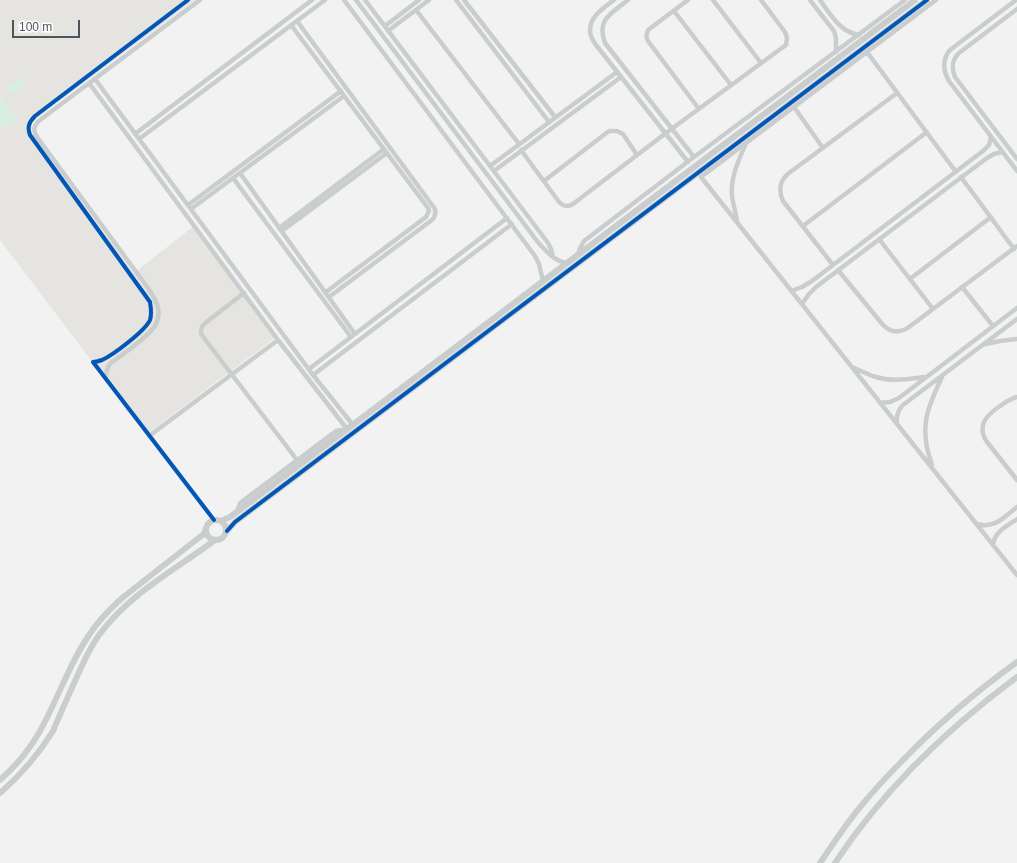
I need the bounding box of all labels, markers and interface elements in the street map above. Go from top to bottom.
scale bar [14,12,82,38]
text: 100 m [19,20,52,34]

